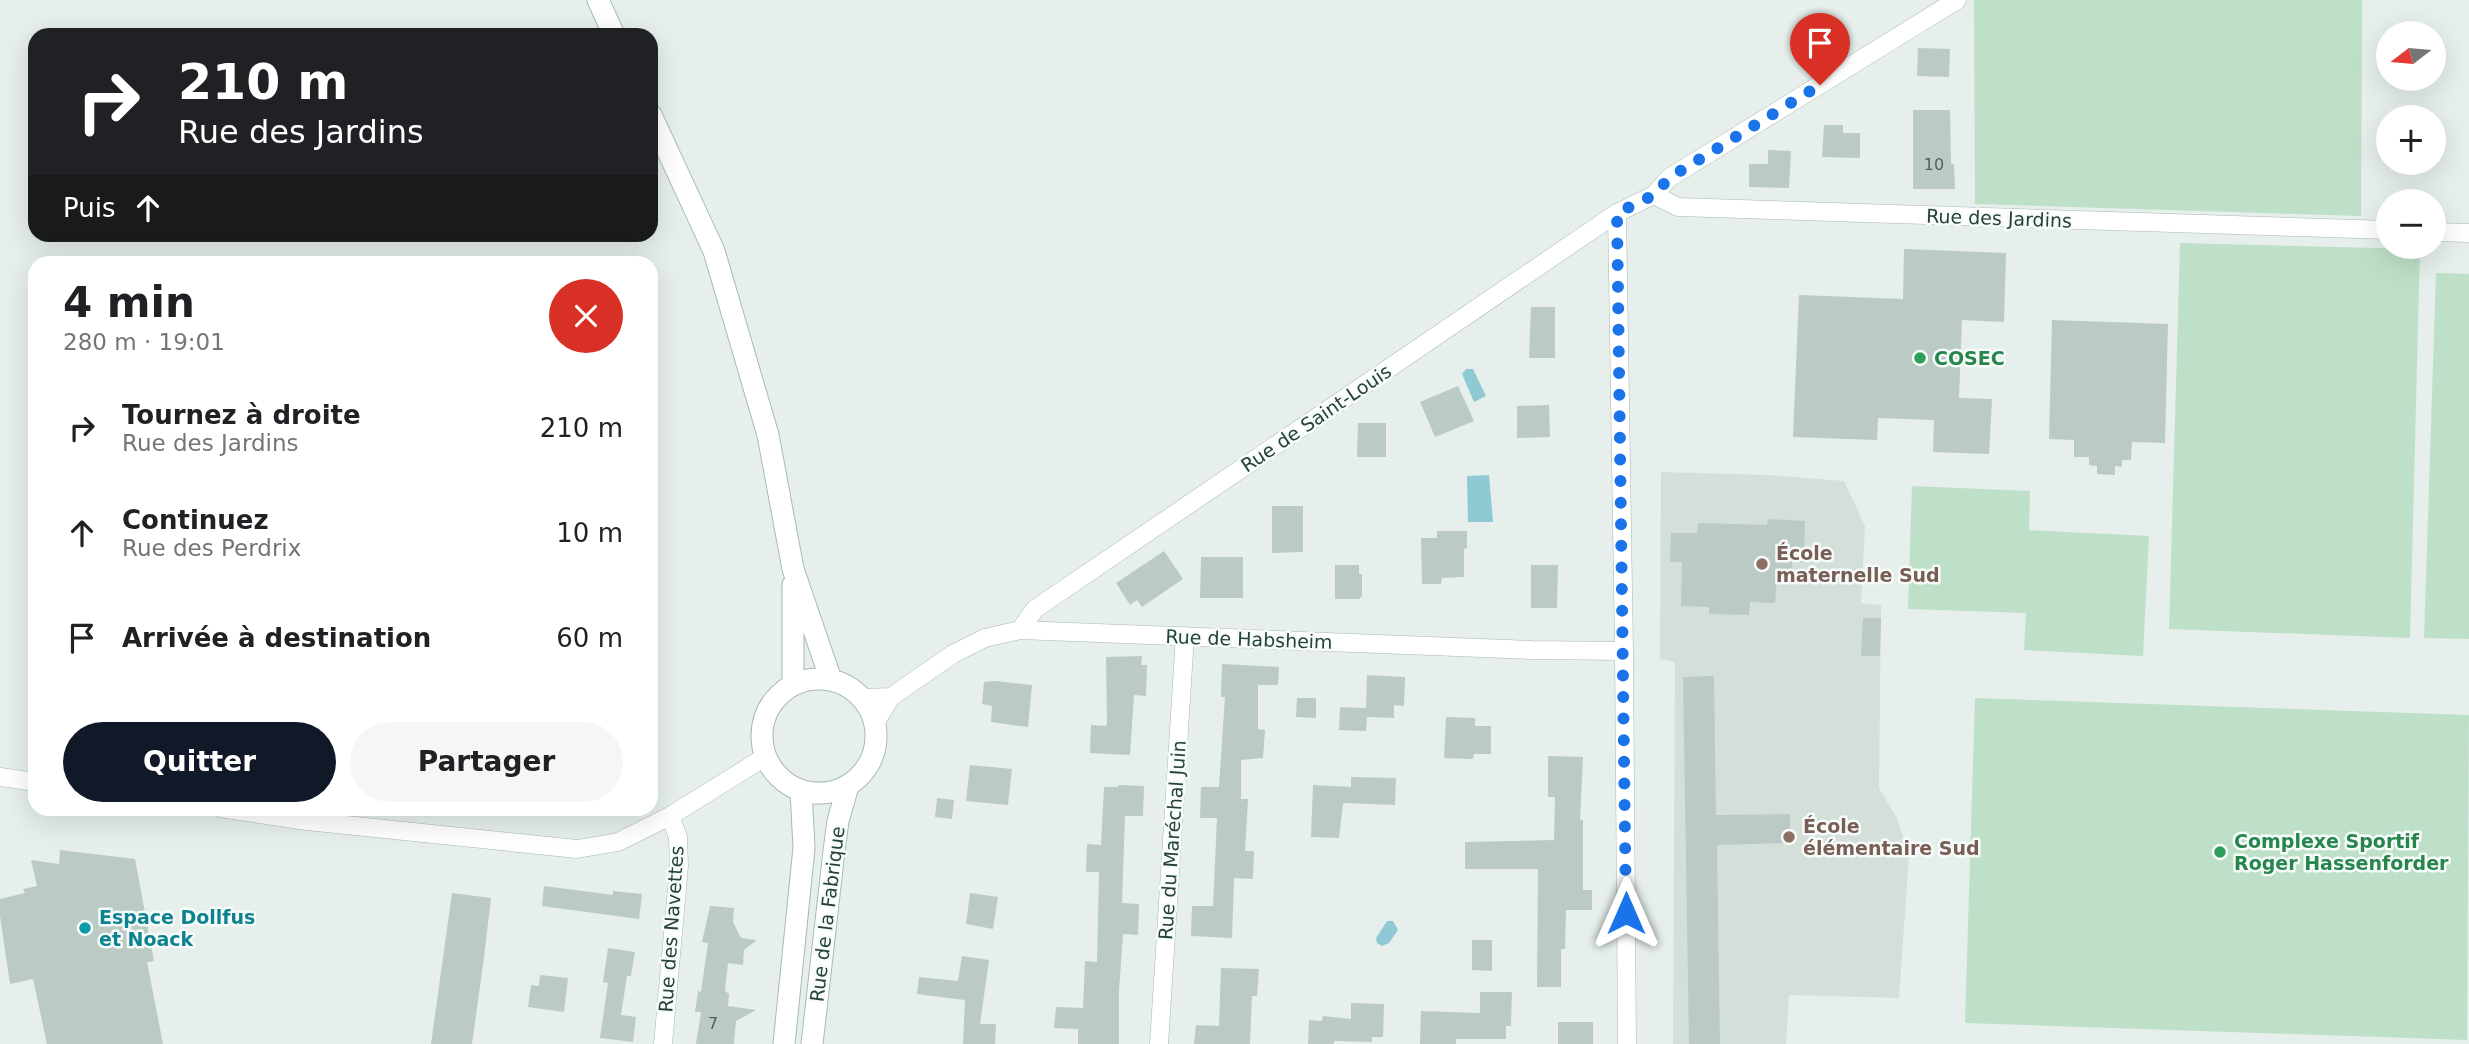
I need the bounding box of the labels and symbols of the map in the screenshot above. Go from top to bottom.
pin [1790,13,1850,85]
north arrow [2376,21,2446,91]
house number: 10 [1924,155,1944,174]
street label: Rue des Jardins [1926,204,2072,232]
place label: COSEC [1934,347,2005,369]
marker: COSEC [1912,350,1928,366]
street label: Rue de Saint-Louis [1237,360,1395,476]
place label: École maternelle Sud [1776,542,1940,586]
marker: École maternelle Sud [1754,556,1770,572]
street label: Rue de Habsheim [1165,625,1333,653]
street label: Rue du Maréchal Juin [1154,740,1190,940]
place label: École élémentaire Sud [1803,815,1980,859]
street label: Rue de la Fabrique [805,825,849,1003]
marker: École élémentaire Sud [1781,829,1797,845]
place label: Complexe Sportif Roger Hassenforder [2234,830,2449,874]
marker: Complexe Sportif Roger Hassenforder [2212,844,2228,860]
street label: Rue des Navettes [654,845,688,1013]
position arrow [1589,876,1663,950]
place label: Espace Dollfus et Noack [99,906,255,950]
marker: Espace Dollfus et Noack [77,920,93,936]
house number: 7 [708,1014,718,1033]

